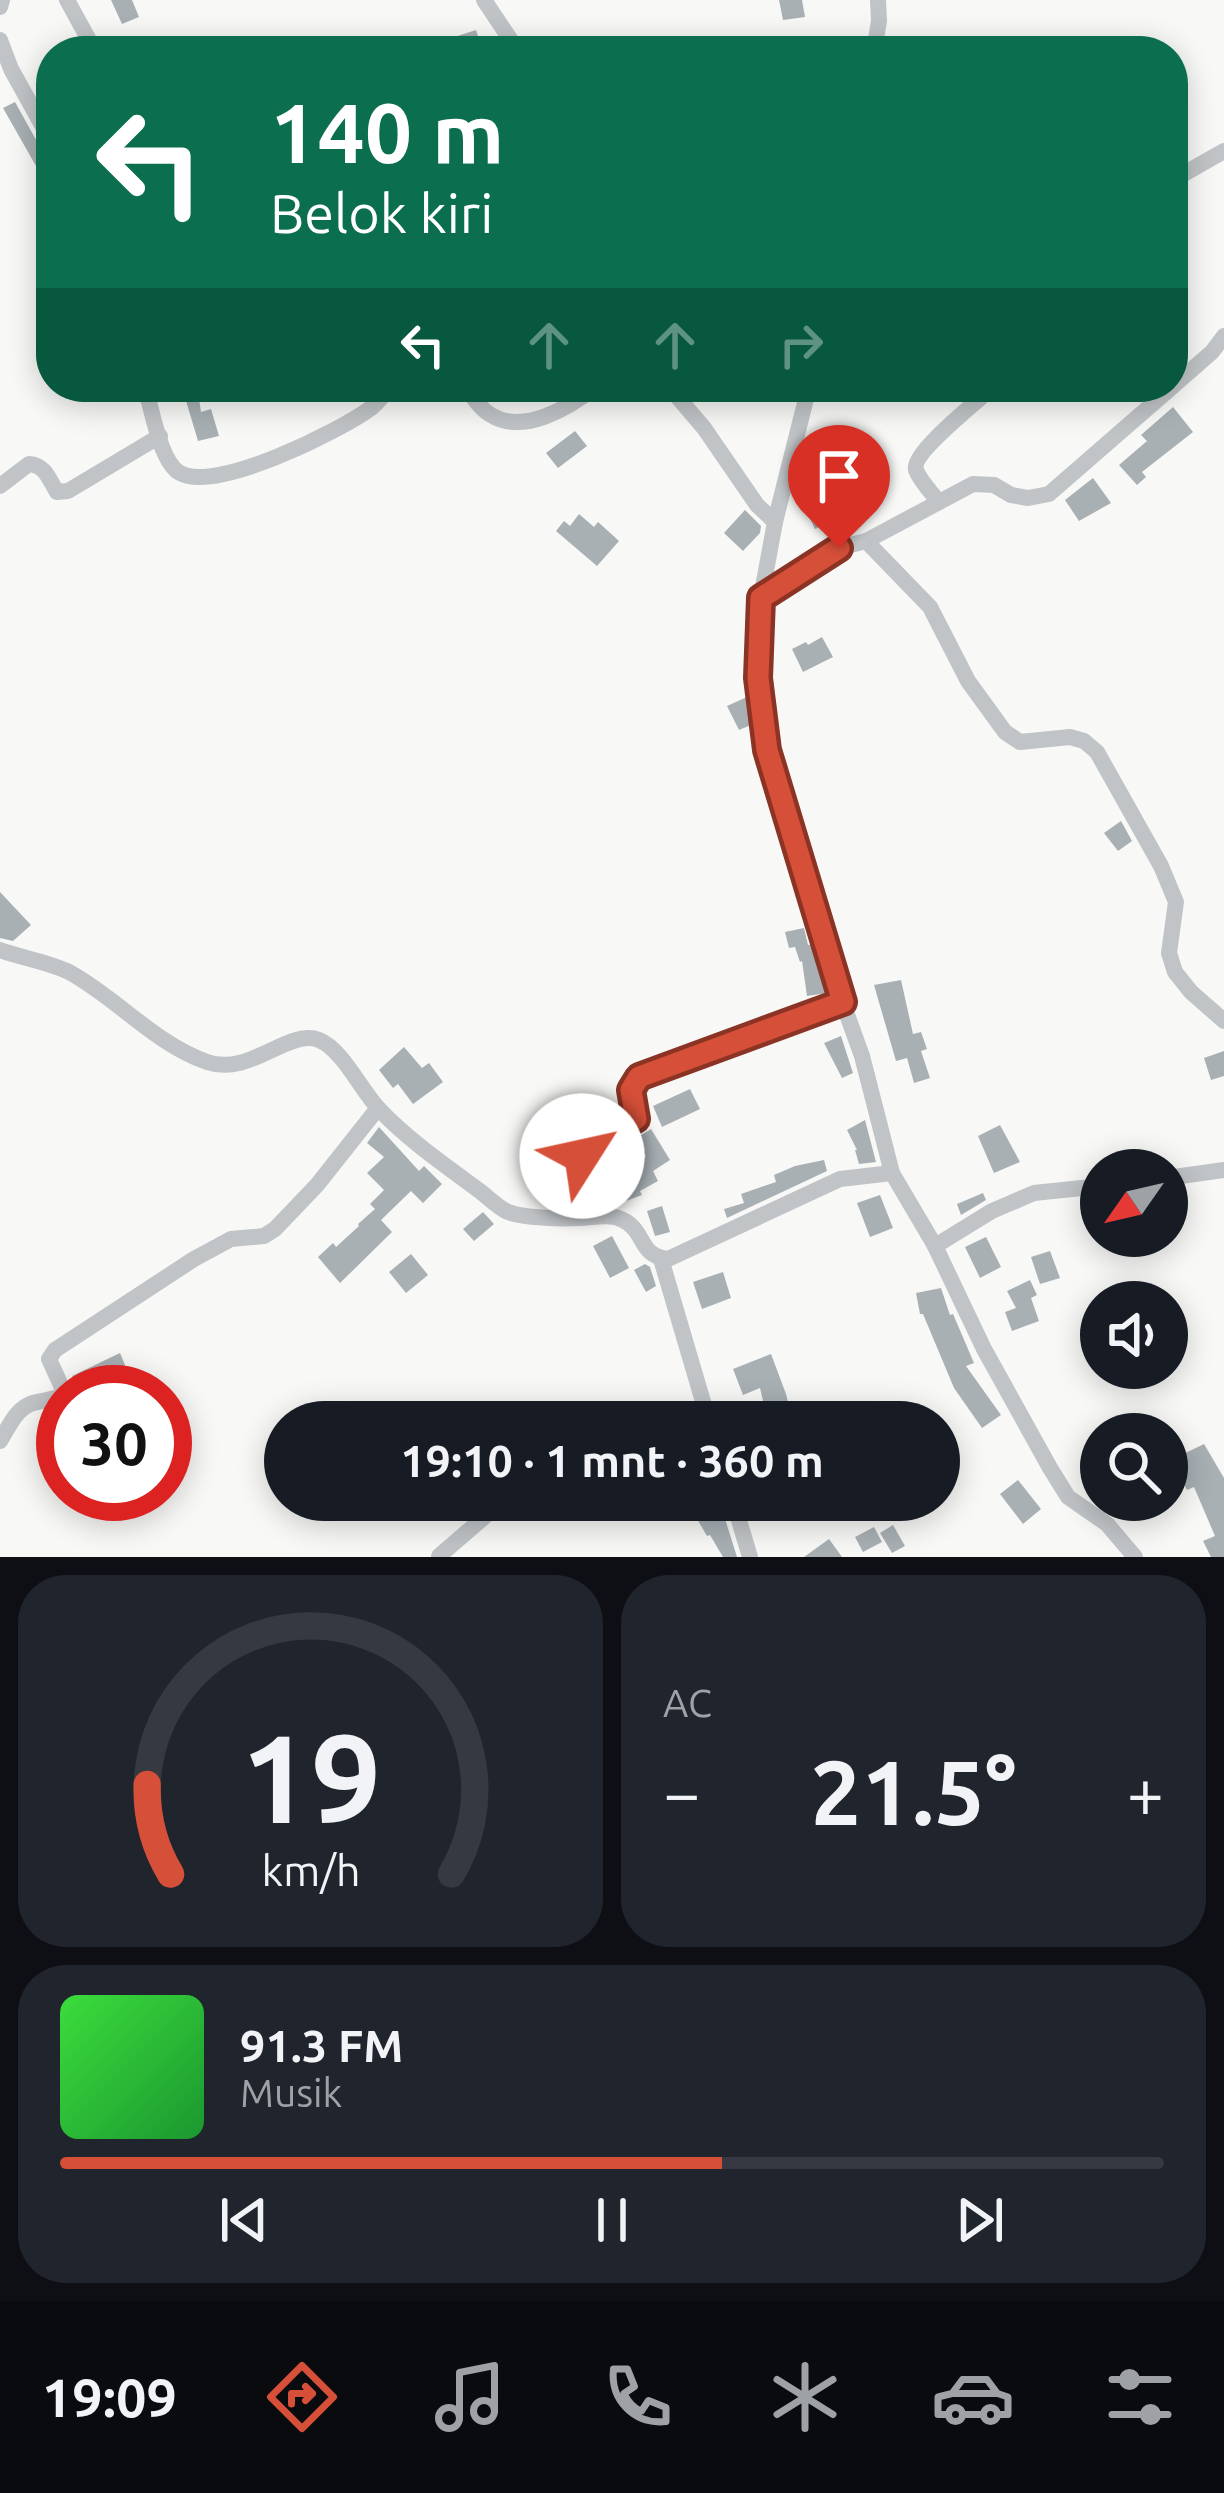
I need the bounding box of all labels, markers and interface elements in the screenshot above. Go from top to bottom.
icon: left [72,84,228,240]
text: 140 m [270,85,504,179]
text: Belok kiri [270,183,493,243]
icon: left [390,312,456,378]
icon: ahead [516,312,582,378]
icon: ahead [642,312,708,378]
icon: right [768,312,834,378]
pin [788,425,890,548]
icon: arrive [806,443,872,509]
position arrow [519,1093,645,1219]
north arrow [1080,1149,1188,1257]
map controls [1080,1149,1188,1521]
button: sound [1080,1281,1188,1389]
speed limit sign: 30 [36,1365,192,1521]
button: search [1080,1413,1188,1521]
text: 19:10 · 1 mnt · 360 m [400,1435,824,1486]
text: AC [663,1681,712,1724]
text: 19 [240,1707,381,1847]
text: 21.5° [810,1741,1017,1842]
text: − [663,1755,700,1829]
text: + [1127,1755,1164,1829]
text: km/h [261,1846,360,1894]
text: 91.3 FM [240,2020,403,2071]
text: Musik [240,2071,342,2114]
icon: previous [211,2187,277,2253]
icon: pause [579,2187,645,2253]
icon: next [947,2187,1013,2253]
icon: directions [260,2355,344,2439]
icon: music [428,2355,512,2439]
icon: phone [596,2355,680,2439]
icon: climate [763,2355,847,2439]
icon: car [931,2355,1015,2439]
icon: filters [1098,2355,1182,2439]
text: 19:09 [42,2367,177,2427]

